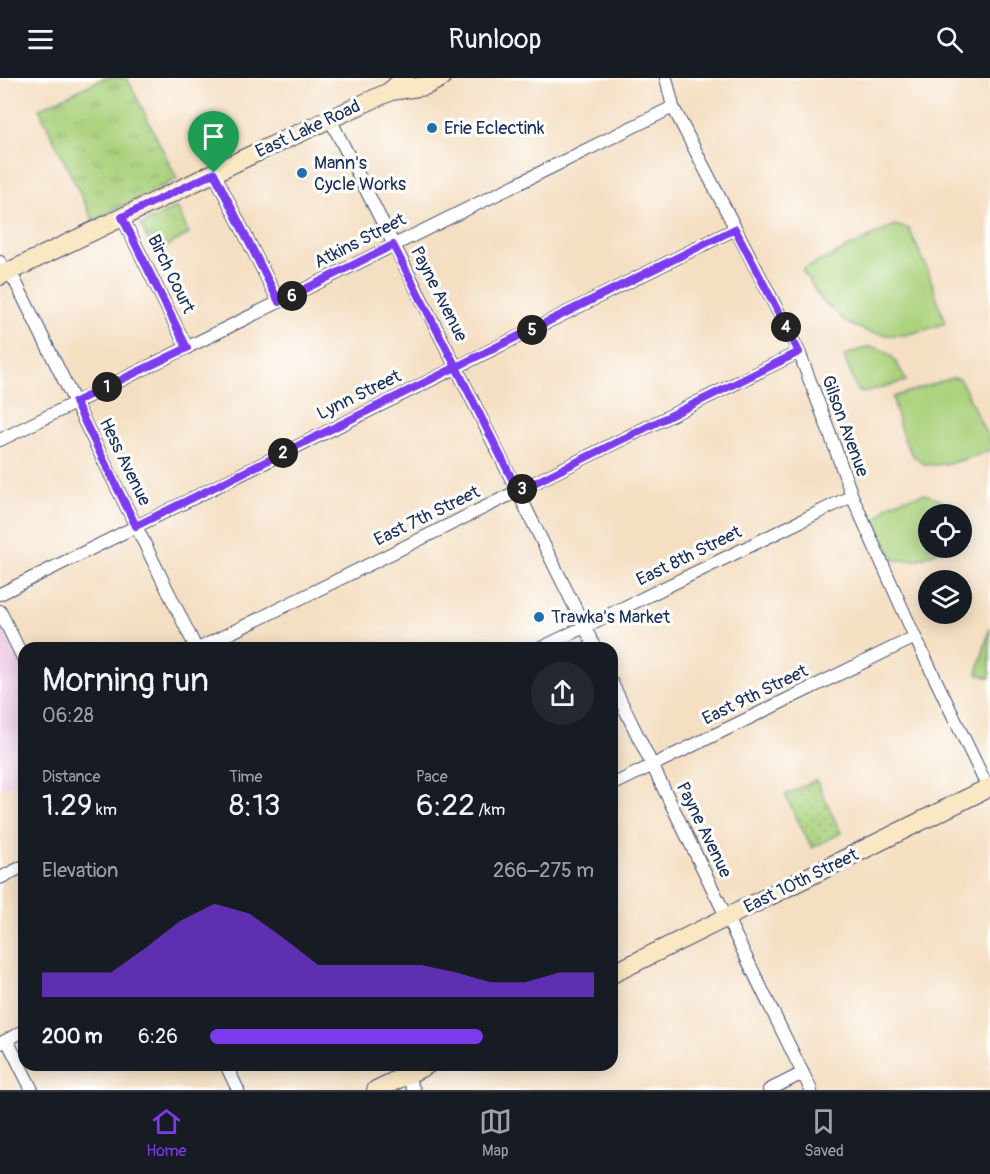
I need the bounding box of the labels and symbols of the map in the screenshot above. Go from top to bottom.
street label: East Lake Road [252,95,364,163]
pin [188,111,239,173]
place label: Erie Eclectink [444,117,545,140]
marker: Erie Eclectink [425,121,439,135]
place label: Mann's Cycle Works [314,152,406,196]
marker: Mann's Cycle Works [295,166,309,180]
street label: Atkins Street [310,208,410,274]
street label: Birch Court [142,231,200,318]
street label: Payne Avenue [405,243,473,345]
pin: 6 [277,281,307,311]
pin: 4 [771,312,801,342]
pin: 5 [517,315,547,345]
street label: Lynn Street [313,364,406,425]
pin: 1 [92,372,122,402]
street label: Gilson Avenue [816,372,874,480]
street label: Hess Avenue [94,414,156,510]
pin: 2 [268,438,298,468]
pin: 3 [507,474,537,504]
street label: East 7th Street [370,480,484,552]
street label: East 8th Street [633,520,746,591]
place label: Trawka's Market [551,606,671,629]
marker: Trawka's Market [532,610,546,624]
street label: East 9th Street [698,659,812,730]
street label: Payne Avenue [671,778,737,882]
street label: East 10th Street [740,843,863,919]

